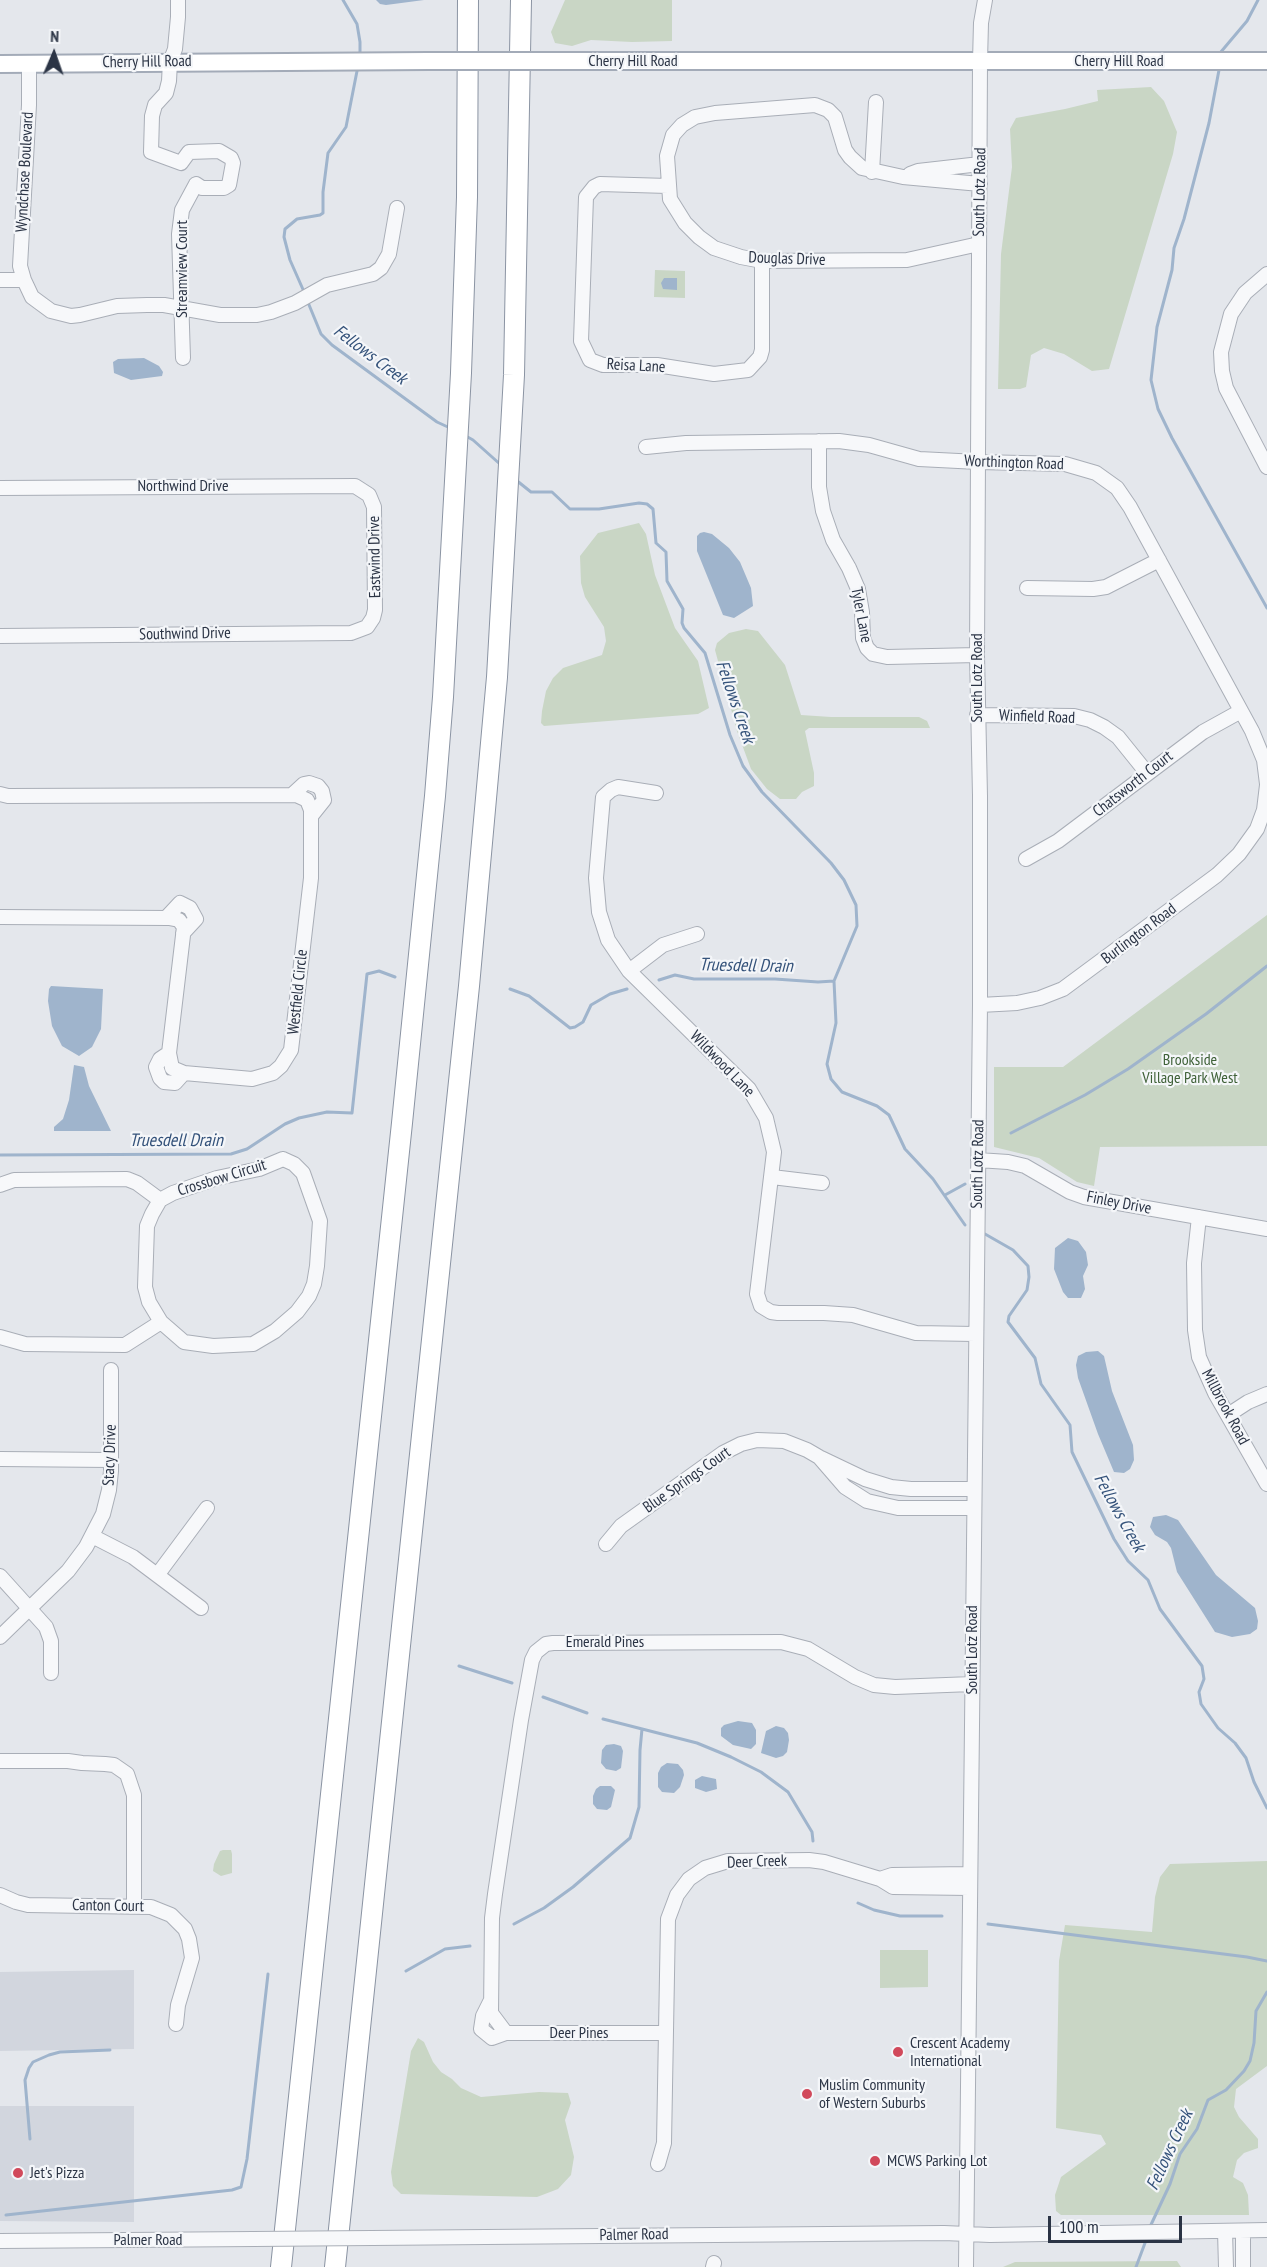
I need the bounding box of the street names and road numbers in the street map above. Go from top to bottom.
street label: Cherry Hill Road [588,51,678,71]
street label: Cherry Hill Road [1074,51,1164,71]
street label: Cherry Hill Road [102,52,192,72]
street label: Wyndchase Boulevard [12,111,38,233]
street label: South Lotz Road [970,147,990,237]
street label: Streamview Court [172,220,192,318]
street label: Douglas Drive [748,248,826,270]
street label: Reisa Lane [606,355,666,377]
street label: Worthington Road [964,452,1064,474]
street label: Northwind Drive [137,476,229,496]
street label: Eastwind Drive [365,516,385,598]
street label: Tyler Lane [846,586,876,644]
street label: Southwind Drive [139,624,231,644]
street label: South Lotz Road [967,633,987,723]
street label: Winfield Road [999,706,1075,728]
street label: Chatsworth Court [1089,747,1177,821]
street label: Burlington Road [1098,900,1180,968]
street label: Westfield Circle [284,949,312,1035]
street label: Wildwood Lane [686,1027,758,1101]
street label: South Lotz Road [968,1119,988,1209]
street label: Crossbow Circuit [175,1155,269,1201]
street label: Finley Drive [1085,1187,1153,1219]
street label: Millbrook Road [1197,1366,1253,1448]
street label: Stacy Drive [99,1424,121,1486]
street label: Blue Springs Court [640,1443,734,1517]
street label: South Lotz Road [962,1605,982,1695]
street label: Emerald Pines [566,1632,644,1652]
street label: Deer Creek [727,1851,787,1873]
street label: Canton Court [72,1896,144,1916]
street label: Deer Pines [550,2023,608,2043]
street label: Palmer Road [599,2225,669,2245]
street label: Palmer Road [113,2230,183,2250]

